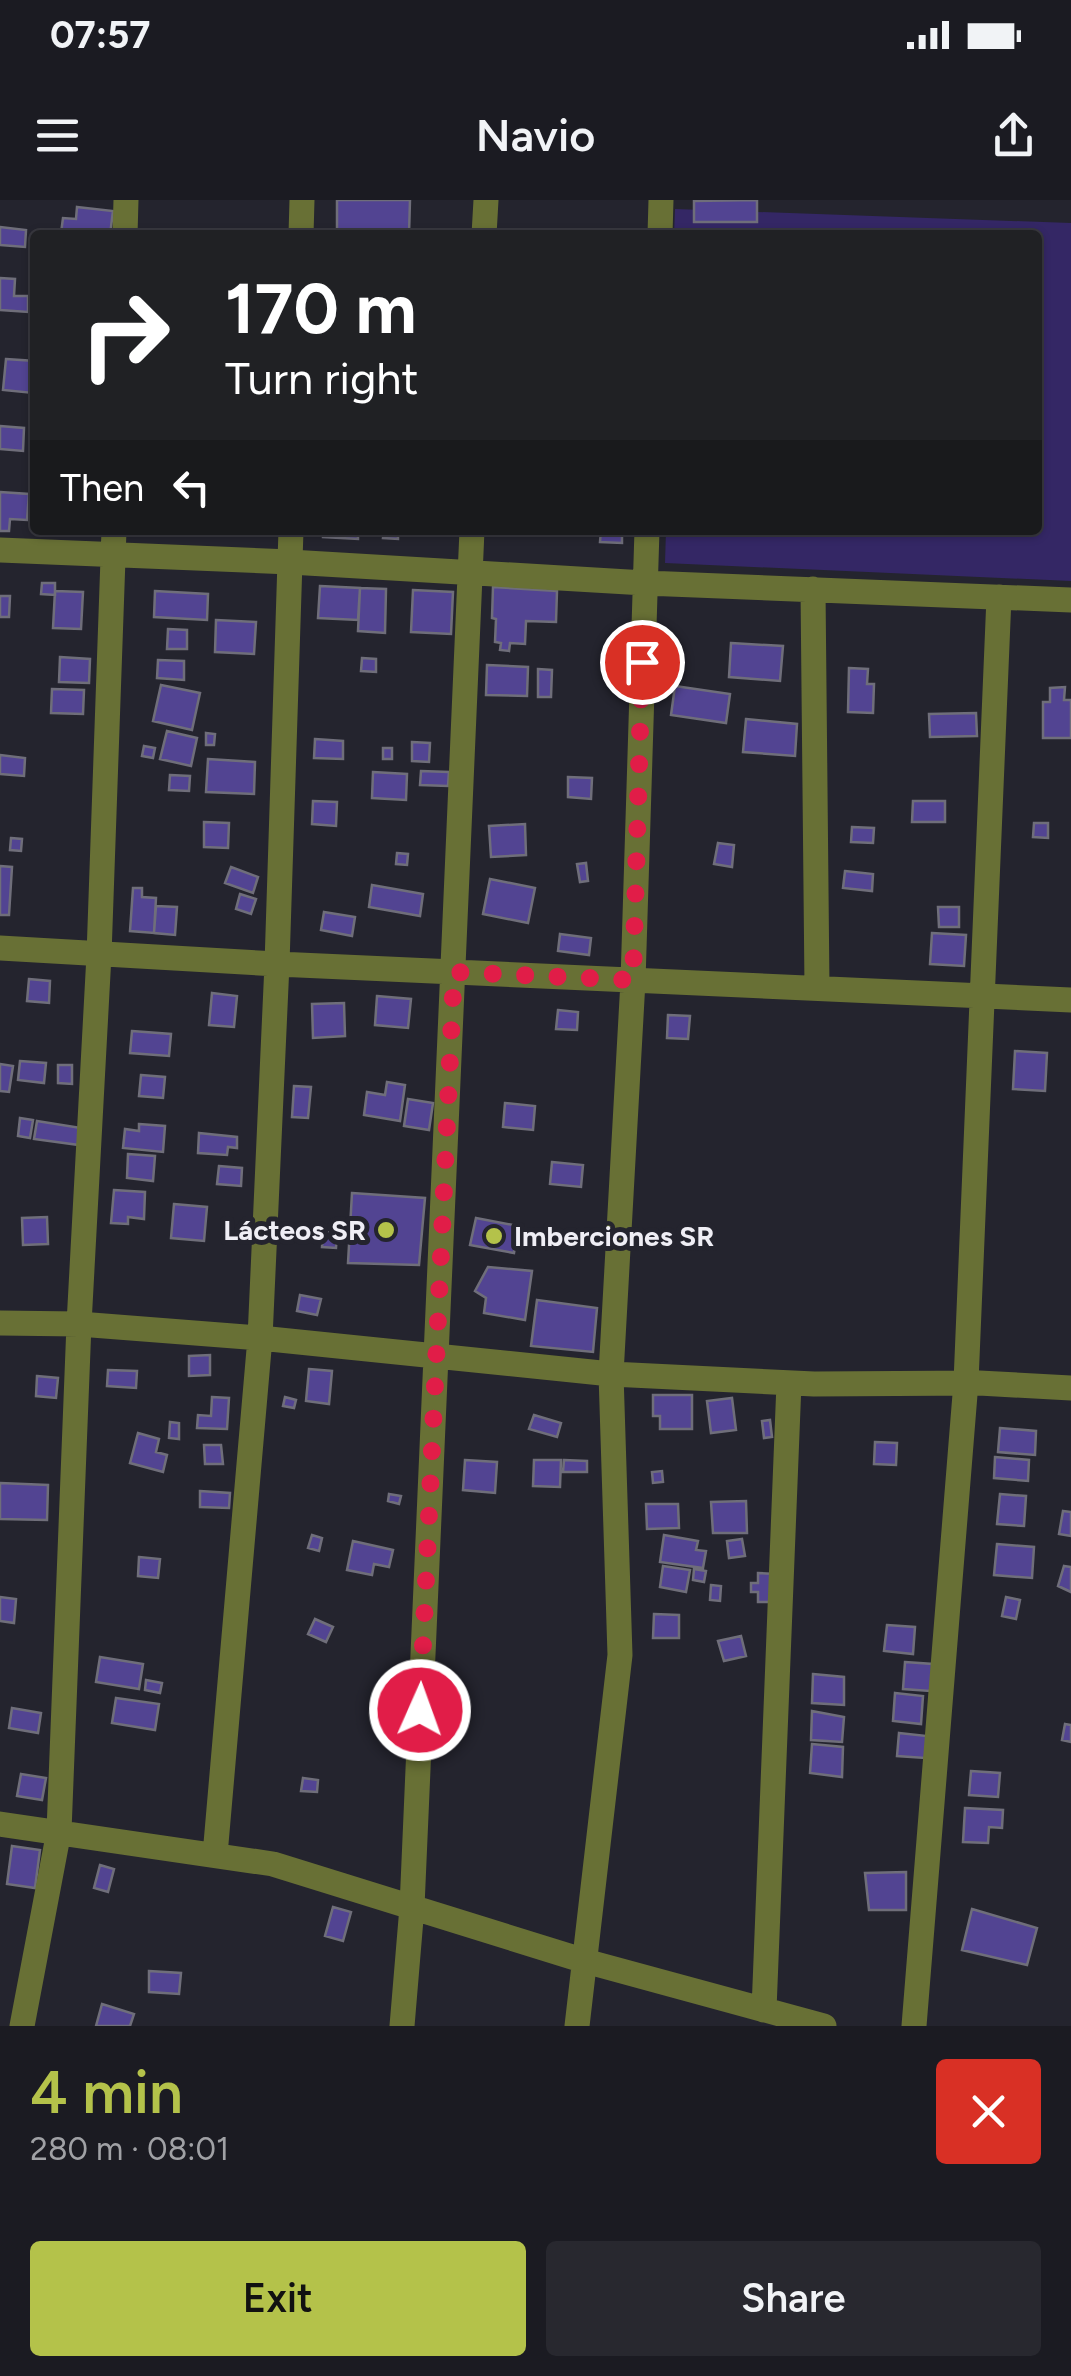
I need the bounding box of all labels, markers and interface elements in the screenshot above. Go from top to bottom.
text: 07:57 [50,12,150,58]
icon: menu [30,108,85,163]
text: Navio [476,108,595,162]
icon: share [986,108,1041,163]
text: 170 m [225,266,417,351]
icon: right [60,270,190,400]
text: Turn right [225,351,418,405]
icon: left [164,460,219,515]
text: Then [60,465,144,511]
pin [600,620,685,705]
icon: arrive [615,635,670,690]
place label: Lácteos SR [223,1213,366,1247]
marker: Lácteos SR [375,1219,397,1241]
place label: Imberciones SR [514,1219,714,1253]
marker: Imberciones SR [483,1225,505,1247]
position arrow [368,1658,472,1762]
text: 4 min [30,2056,183,2128]
button: close [936,2059,1041,2164]
text: 280 m · 08:01 [30,2130,229,2168]
button: Exit [30,2241,526,2356]
button: Share [546,2241,1041,2356]

